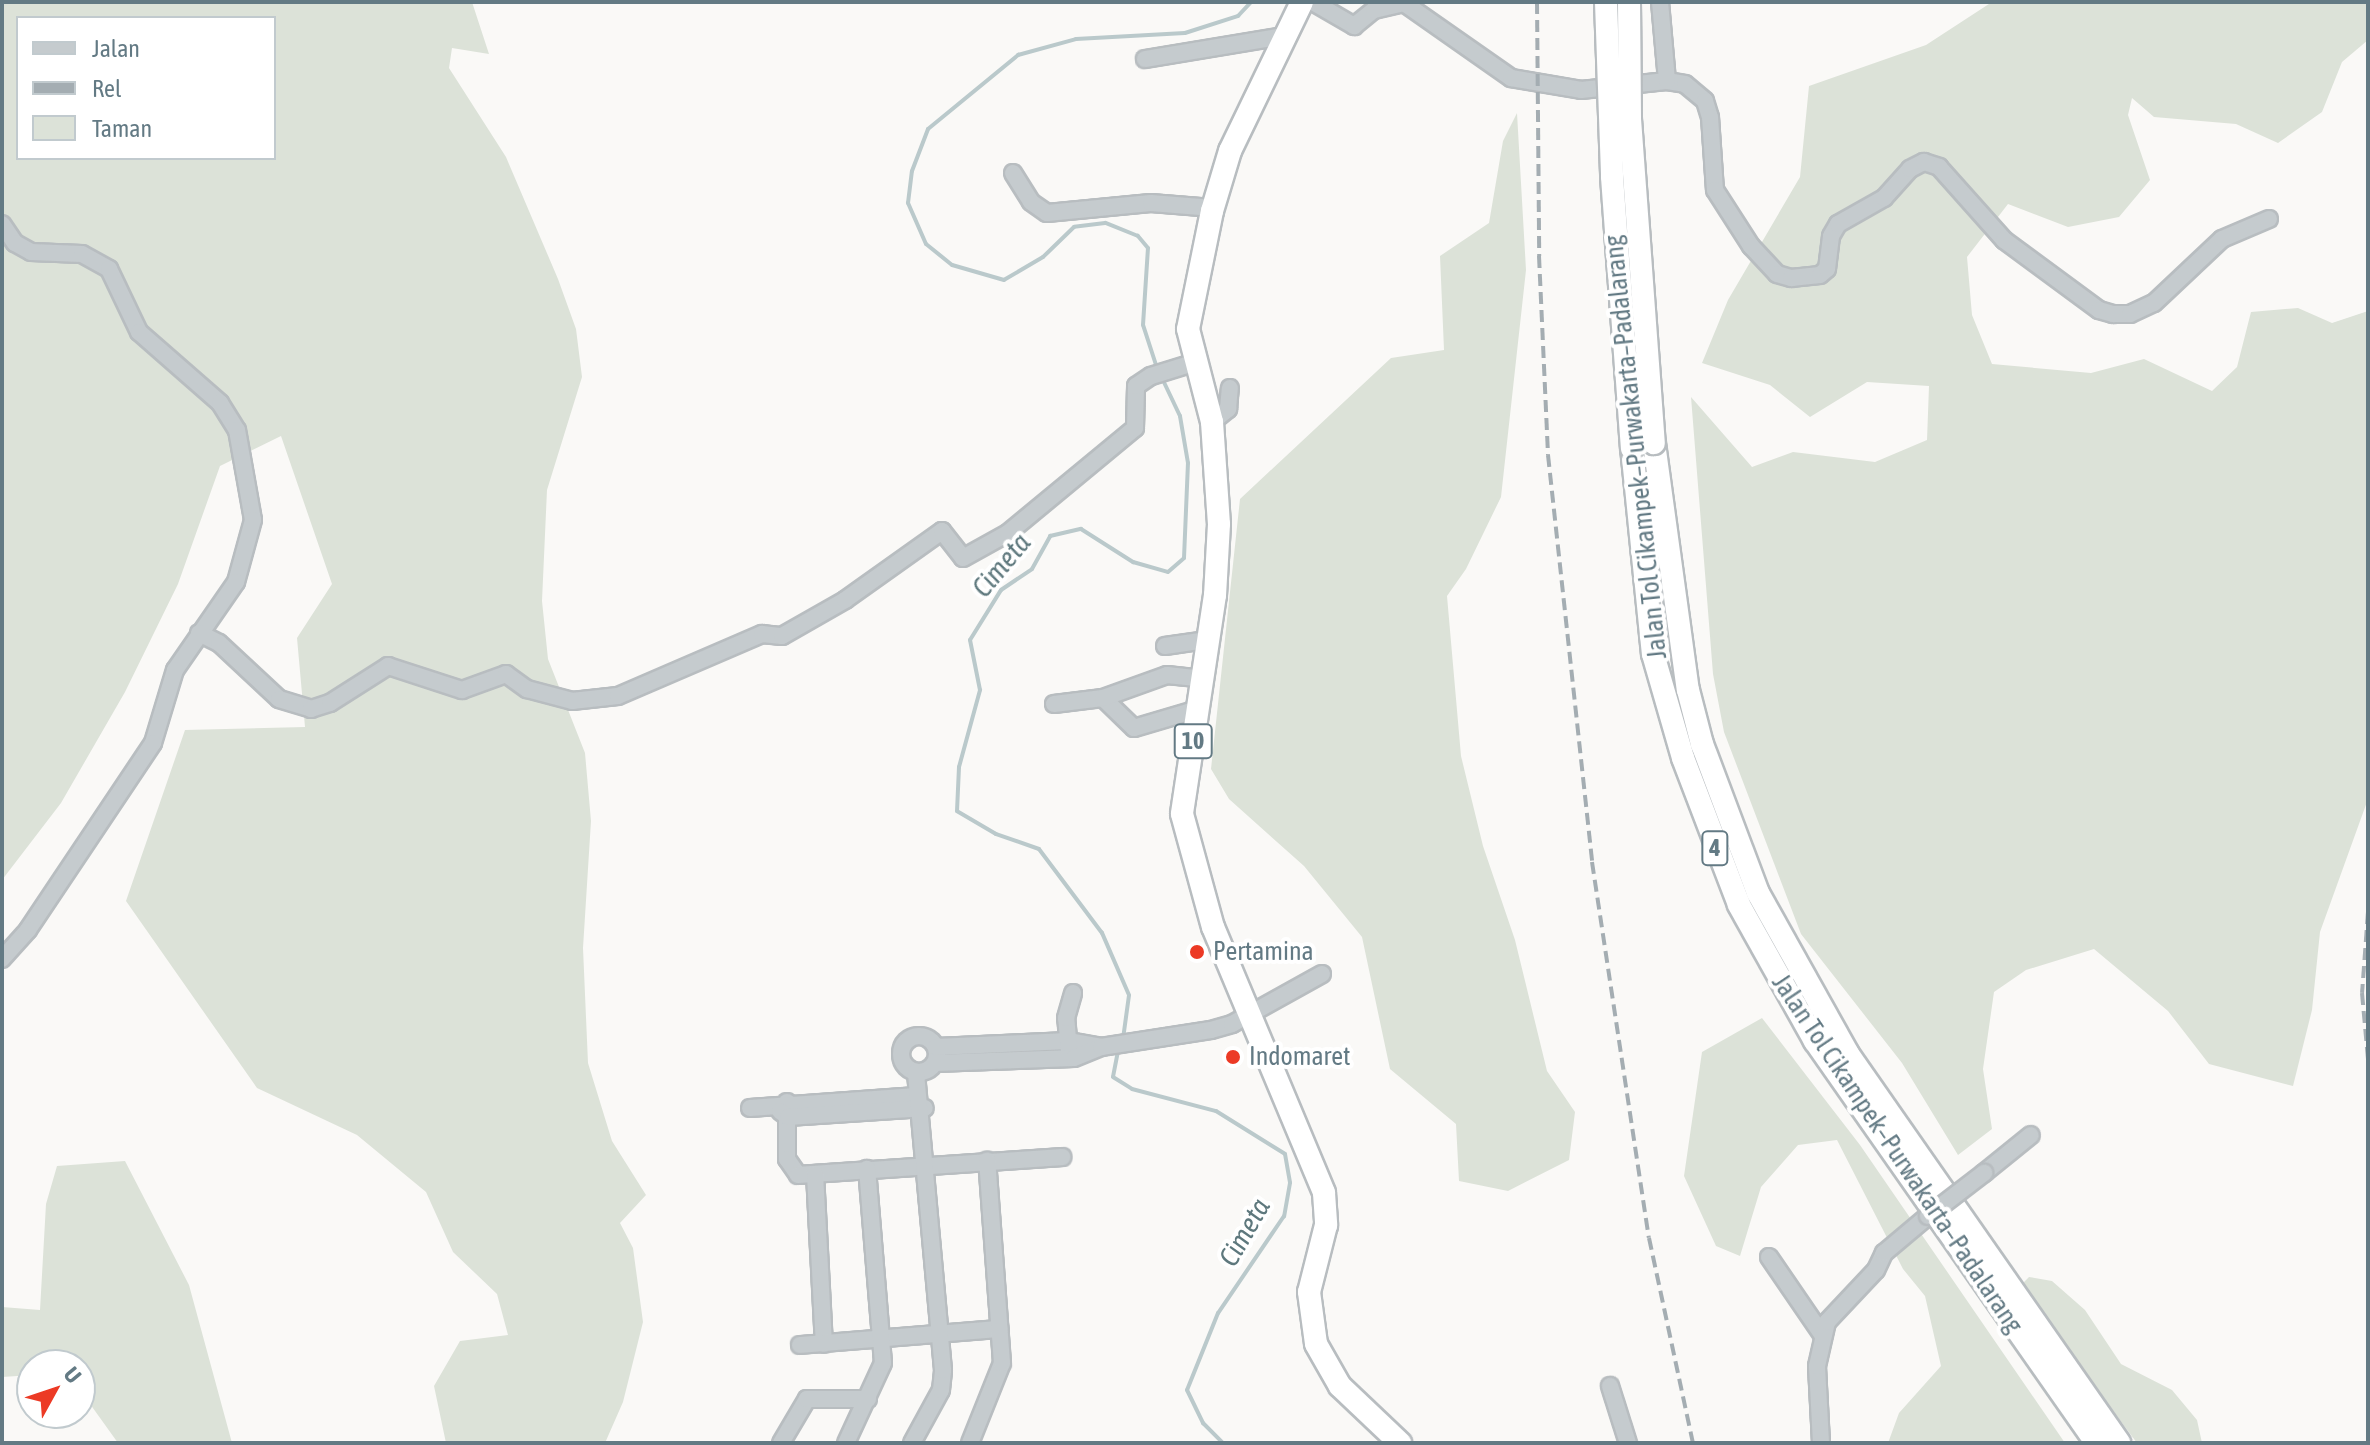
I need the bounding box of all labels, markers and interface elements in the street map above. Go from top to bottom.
legend [16,16,276,160]
text: Jalan [92,35,140,62]
text: Rel [92,75,121,102]
text: Taman [92,115,152,142]
street label: Jalan Tol Cikampek–Purwakarta–Padalarang [1598,234,1674,660]
water label: Cimeta [965,526,1037,604]
road number: 10 [1173,721,1213,761]
road number: 4 [1701,828,1729,868]
place label: Pertamina [1213,936,1314,968]
marker: Pertamina [1188,943,1206,961]
street label: Jalan Tol Cikampek–Purwakarta–Padalarang [1765,969,2029,1339]
place label: Indomaret [1249,1041,1351,1073]
marker: Indomaret [1224,1048,1242,1066]
water label: Cimeta [1211,1192,1277,1272]
north arrow [16,1349,96,1429]
text: U [59,1362,87,1388]

